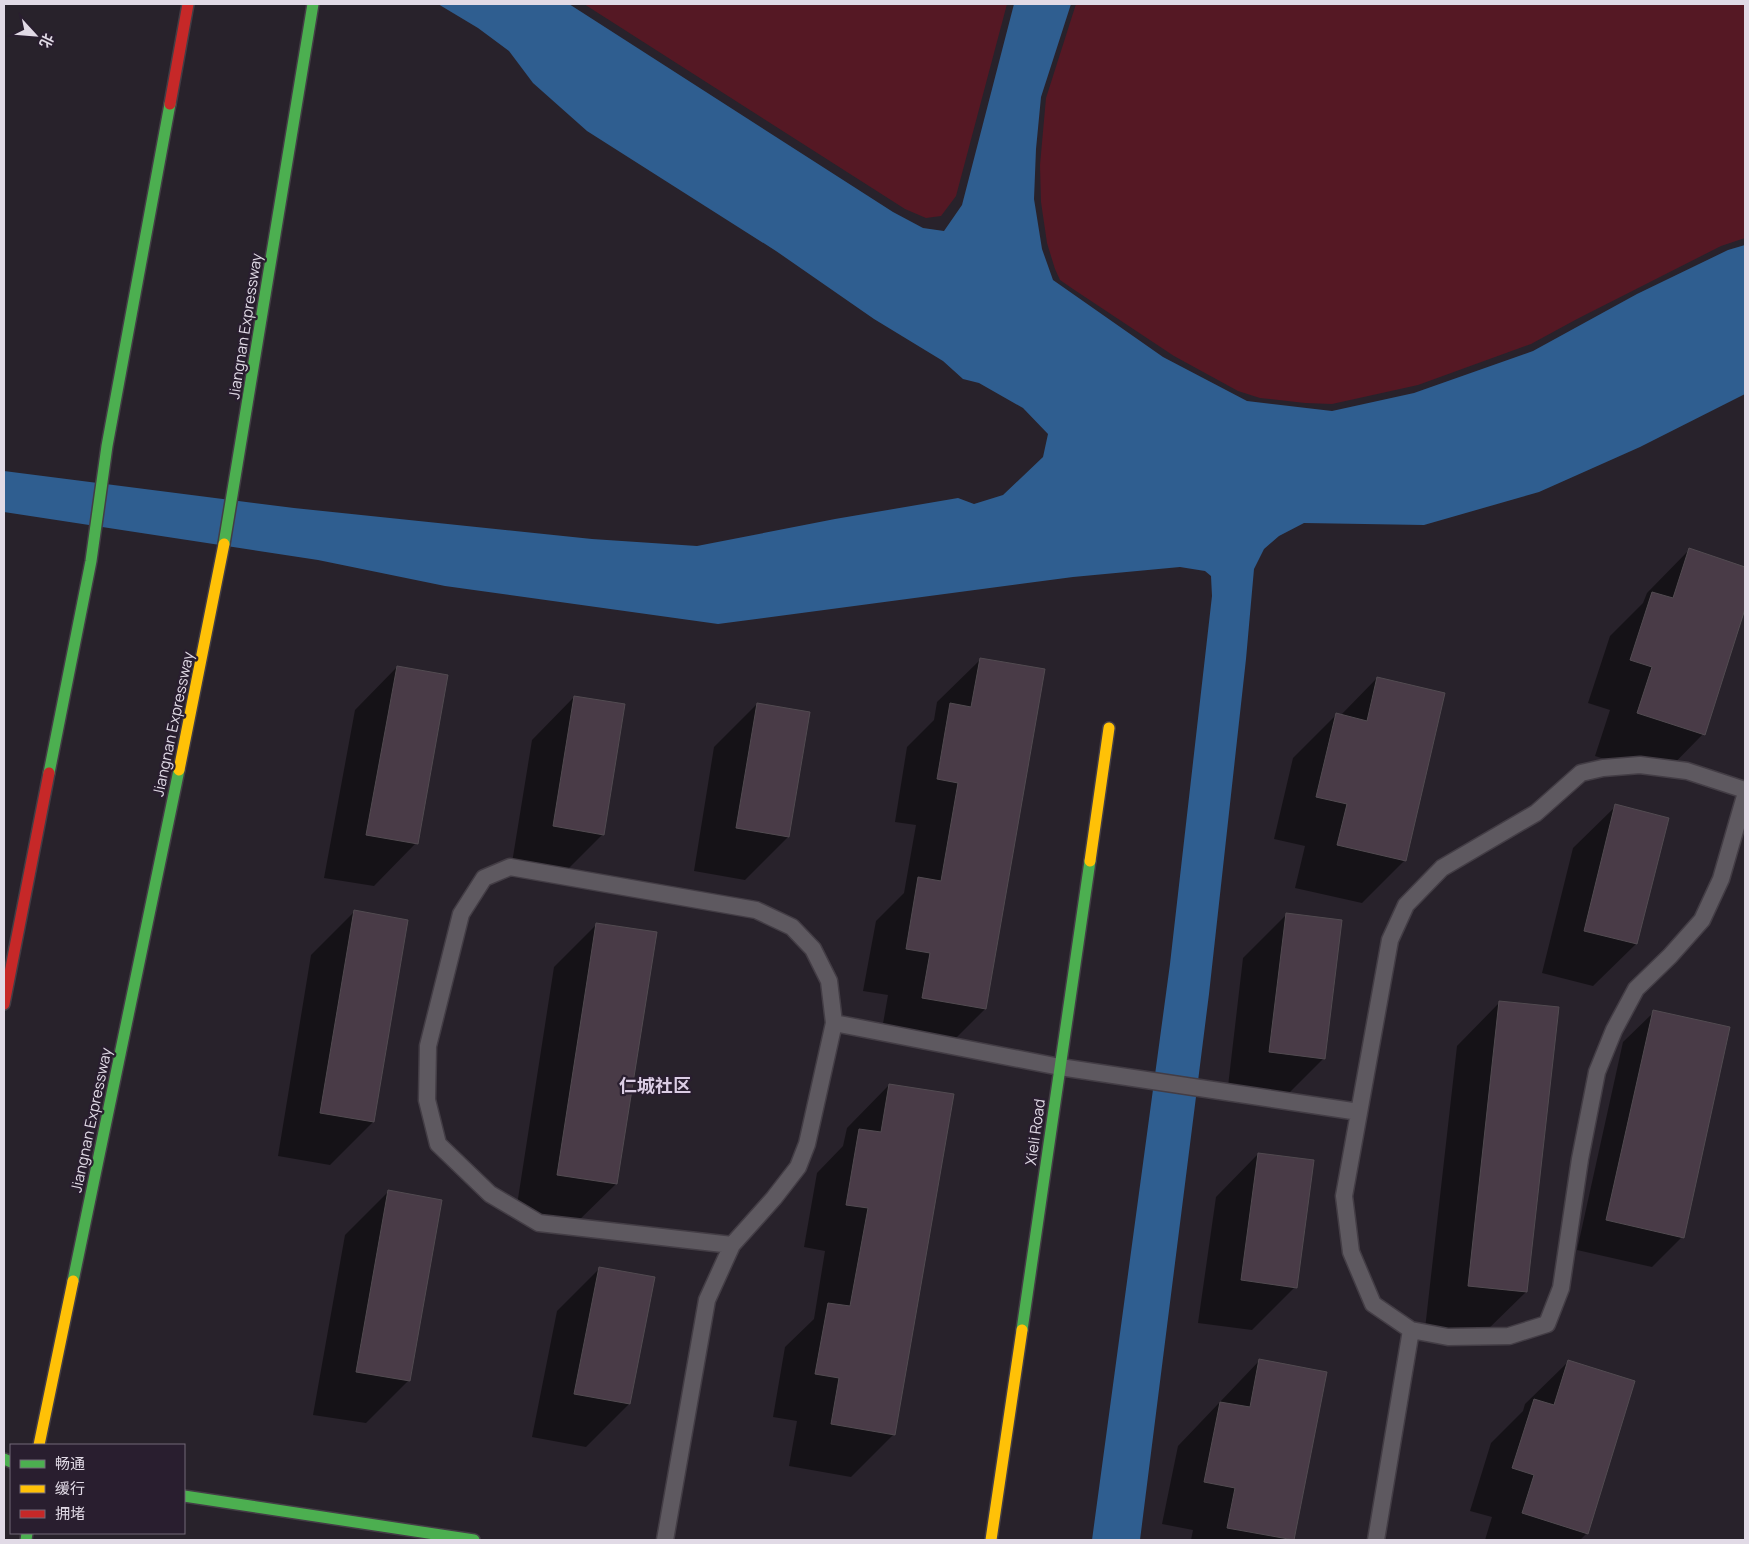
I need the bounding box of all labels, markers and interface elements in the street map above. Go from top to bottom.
north arrow [10,10,60,60]
text: 北 [36,30,59,51]
street label: Jiangnan Expressway [223,251,267,400]
street label: Jiangnan Expressway [147,650,199,798]
street label: Jiangnan Expressway [65,1046,117,1194]
district label: 仁城社区 [619,1073,691,1097]
street label: Xieli Road [1020,1097,1050,1167]
legend [10,1444,185,1534]
text: 畅通 [55,1453,85,1474]
text: 缓行 [55,1478,85,1499]
text: 拥堵 [55,1503,85,1524]

